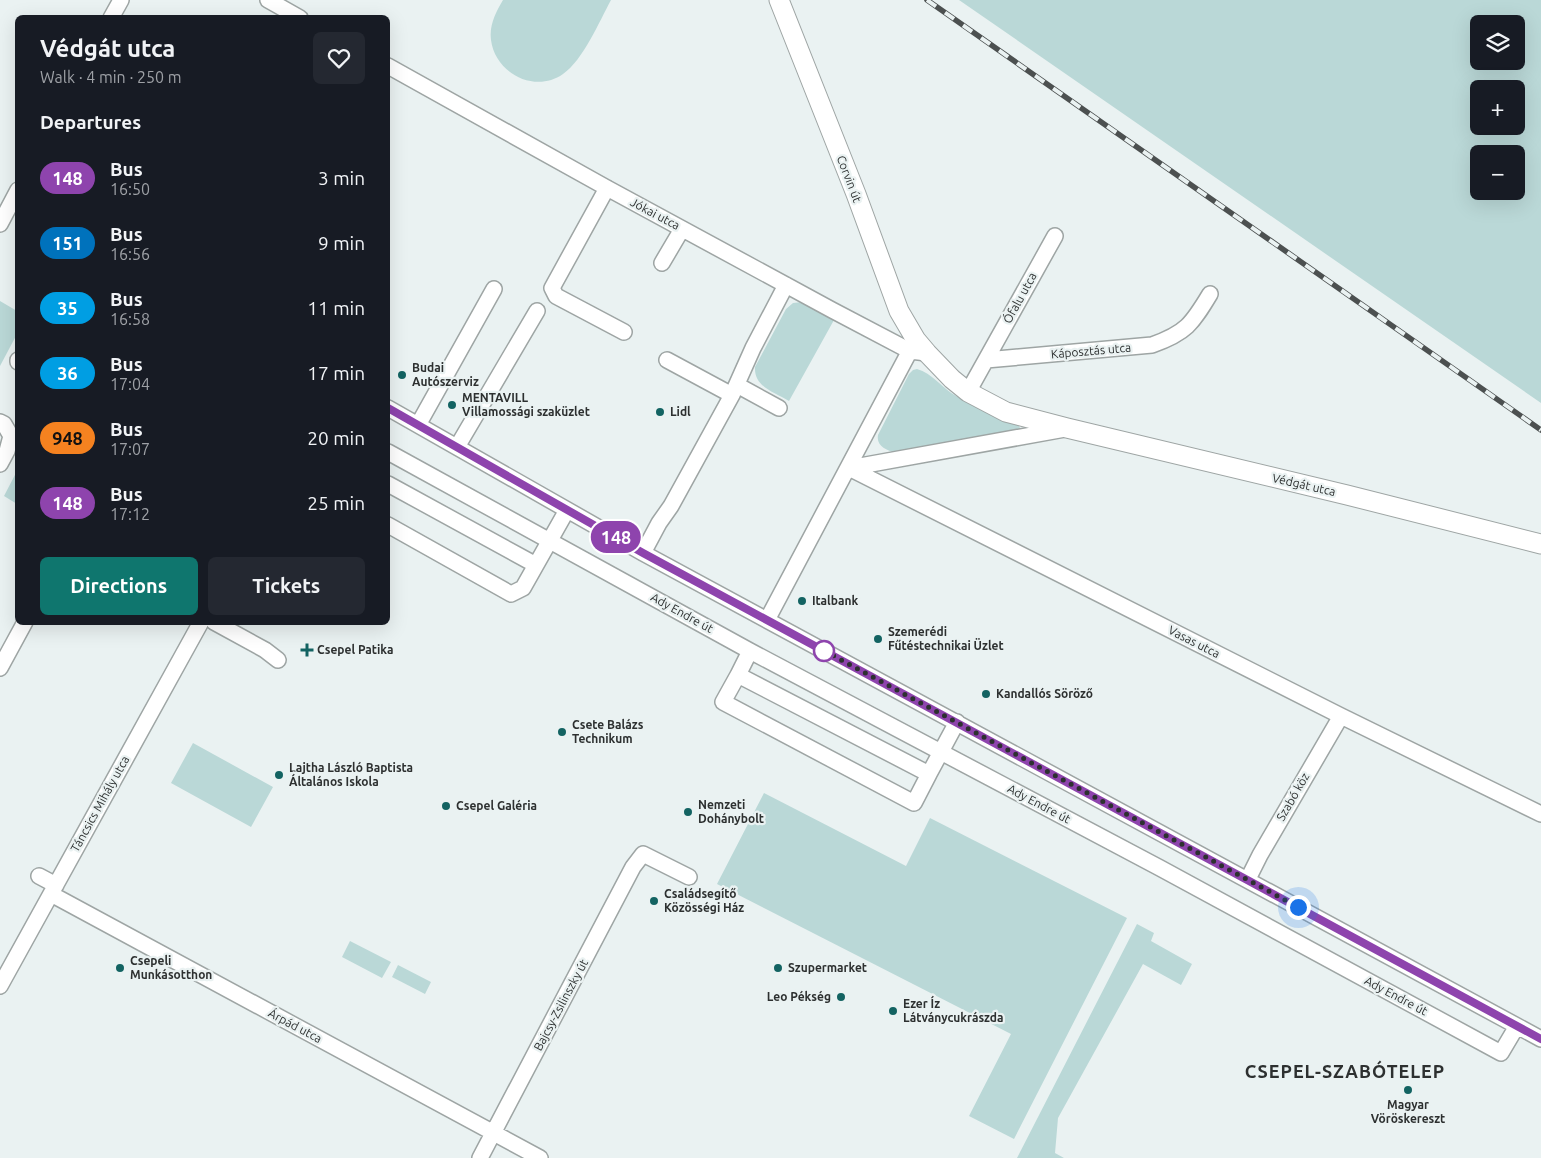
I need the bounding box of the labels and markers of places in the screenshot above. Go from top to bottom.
place label: Budai Autószerviz [412,361,479,388]
marker: Budai Autószerviz [396,369,408,381]
place label: MENTAVILL Villamossági szaküzlet [462,391,590,418]
marker: MENTAVILL Villamossági szaküzlet [446,399,458,411]
place label: Lidl [670,405,691,418]
marker: Lidl [654,406,666,418]
place label: Italbank [812,594,858,607]
marker: Italbank [796,595,808,607]
place label: Szemerédi Fűtéstechnikai Üzlet [888,625,1004,652]
marker: Szemerédi Fűtéstechnikai Üzlet [872,633,884,645]
unlabelled marker [813,640,835,662]
place label: Csepel Patika [317,643,393,656]
marker: Csepel Patika [301,644,313,656]
place label: Kandallós Söröző [996,687,1093,700]
marker: Kandallós Söröző [980,688,992,700]
place label: Csete Balázs Technikum [572,718,644,745]
marker: Csete Balázs Technikum [556,726,568,738]
place label: Lajtha László Baptista Általános Iskola [289,761,413,788]
marker: Lajtha László Baptista Általános Iskola [273,769,285,781]
place label: Nemzeti Dohánybolt [698,798,764,825]
place label: Csepel Galéria [456,799,537,812]
marker: Csepel Galéria [440,800,452,812]
marker: Nemzeti Dohánybolt [682,806,694,818]
place label: Családsegítő Közösségi Ház [664,887,744,914]
marker: Családsegítő Közösségi Ház [648,895,660,907]
place label: Csepeli Munkásotthon [130,954,212,981]
place label: Szupermarket [788,961,867,974]
marker: Csepeli Munkásotthon [114,962,126,974]
marker: Szupermarket [772,962,784,974]
place label: Leo Pékség [767,990,831,1003]
marker: Leo Pékség [835,991,847,1003]
place label: Ezer Íz Látványcukrászda [903,995,1003,1024]
marker: Ezer Íz Látványcukrászda [887,1005,899,1017]
marker: Magyar Vöröskereszt [1402,1084,1414,1096]
place label: Magyar Vöröskereszt [1371,1098,1445,1125]

